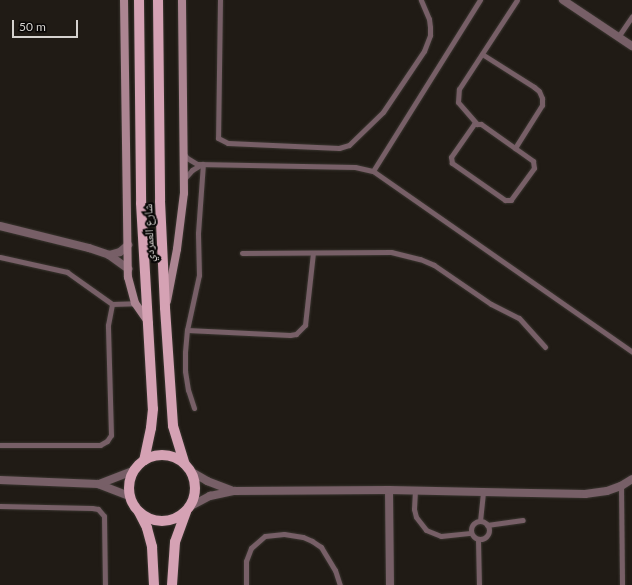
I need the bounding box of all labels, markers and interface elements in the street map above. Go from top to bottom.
scale bar [14,12,80,38]
text: 50 m [19,19,46,34]
street label: شارع العمردي [141,204,157,262]

